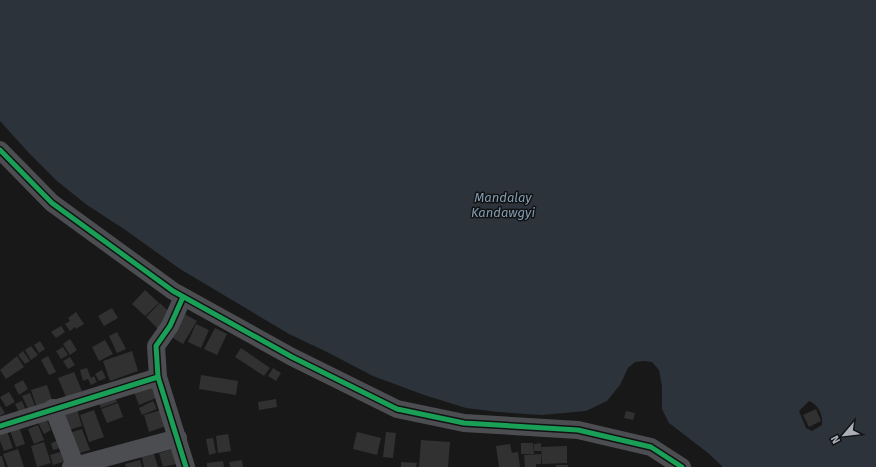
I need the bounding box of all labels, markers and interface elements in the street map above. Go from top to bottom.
water label: Mandalay Kandawgyi [471,190,535,220]
north arrow [824,415,864,455]
text: N [828,433,843,446]

